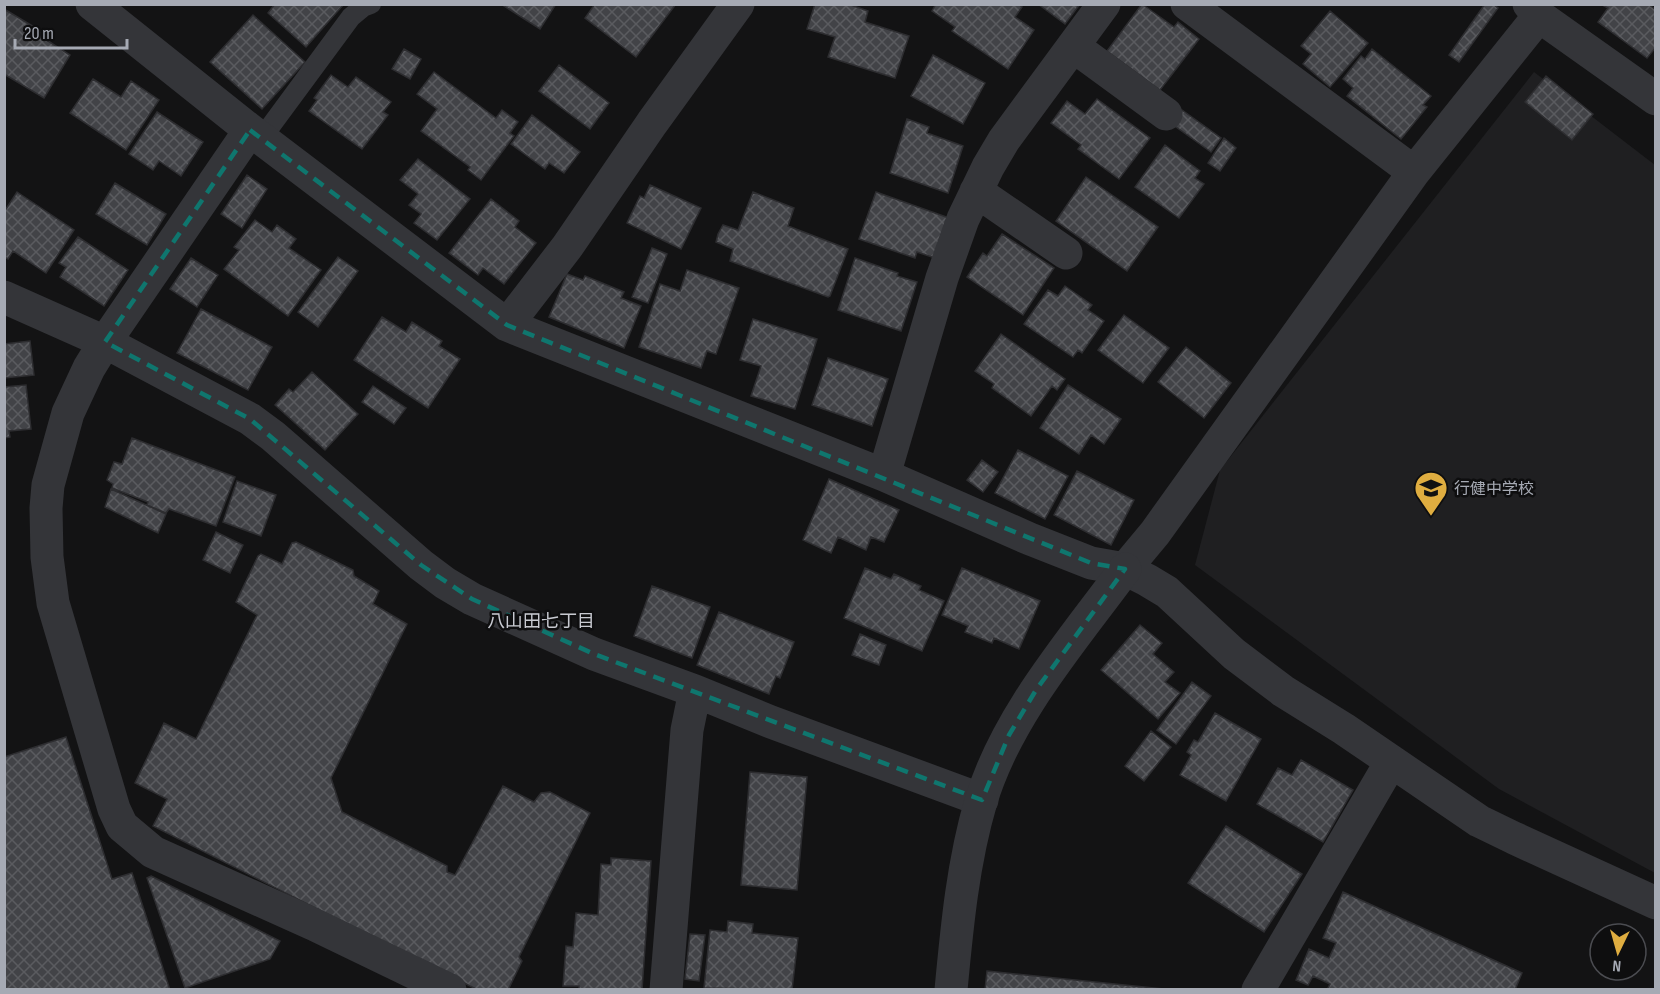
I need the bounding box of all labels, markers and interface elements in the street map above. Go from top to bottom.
scale bar [15,12,128,50]
text: 20 m [24,23,54,44]
school or university icon: 行健中学校 [1413,470,1449,517]
place label: 行健中学校 [1454,480,1534,499]
district label: 八山田七丁目 [487,611,595,632]
north arrow [1588,922,1648,982]
text: N [1612,956,1622,975]

